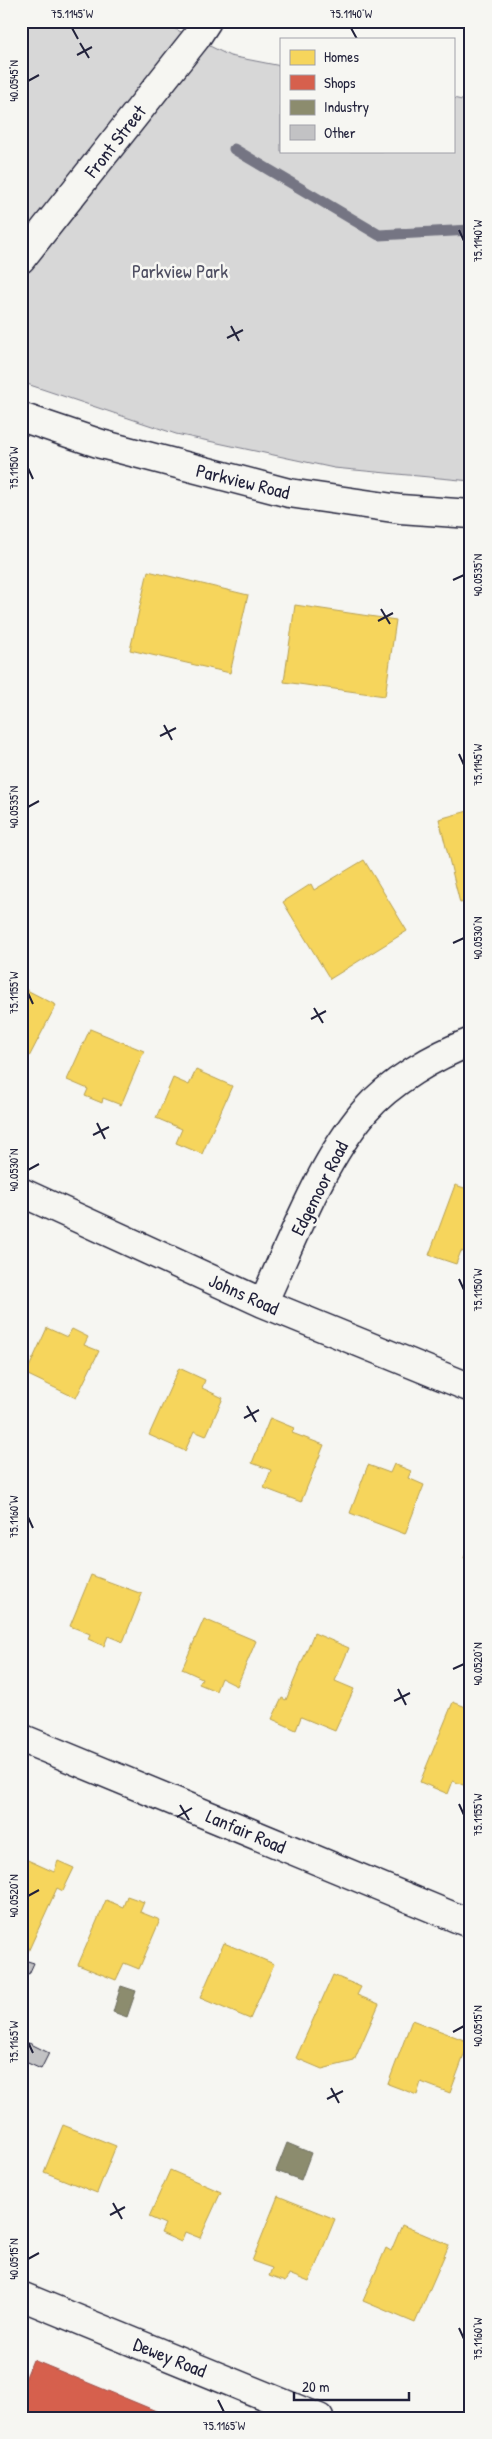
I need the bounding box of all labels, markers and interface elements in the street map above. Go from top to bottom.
text: 75.1145°W [51,5,94,22]
text: 75.1140°W [330,5,373,22]
legend [280,38,454,152]
text: Homes [324,46,359,67]
text: 40.0545°N [5,60,22,102]
text: Shops [324,72,356,93]
text: Industry [324,96,369,117]
street label: Front Street [78,99,152,184]
text: Other [324,122,356,143]
text: 75.1140°W [469,219,486,262]
park label: Parkview Park [132,258,228,284]
text: 75.1150°W [5,446,22,489]
street label: Parkview Road [194,457,293,505]
text: 40.0535°N [469,554,486,596]
text: 75.1145°W [469,743,486,786]
text: 40.0535°N [5,786,22,828]
text: 40.0530°N [469,917,486,959]
text: 75.1155°W [5,971,22,1014]
street label: Edgemoor Road [284,1136,354,1240]
text: 40.0530°N [5,1149,22,1191]
street label: Johns Road [205,1267,284,1321]
text: 75.1150°W [469,1268,486,1311]
text: 75.1160°W [5,1495,22,1538]
text: 40.0520°N [469,1642,486,1686]
text: 75.1155°W [469,1793,486,1836]
street label: Lanfair Road [202,1803,290,1860]
text: 40.0520°N [5,1874,22,1918]
text: 40.0515°N [469,2005,486,2047]
text: 75.1165°W [5,2020,22,2063]
text: 40.0515°N [5,2238,22,2280]
text: 75.1160°W [469,2317,486,2360]
street label: Dewey Road [130,2331,211,2384]
scale bar [294,2369,410,2401]
text: 20 m [302,2376,329,2397]
text: 75.1165°W [203,2417,246,2434]

